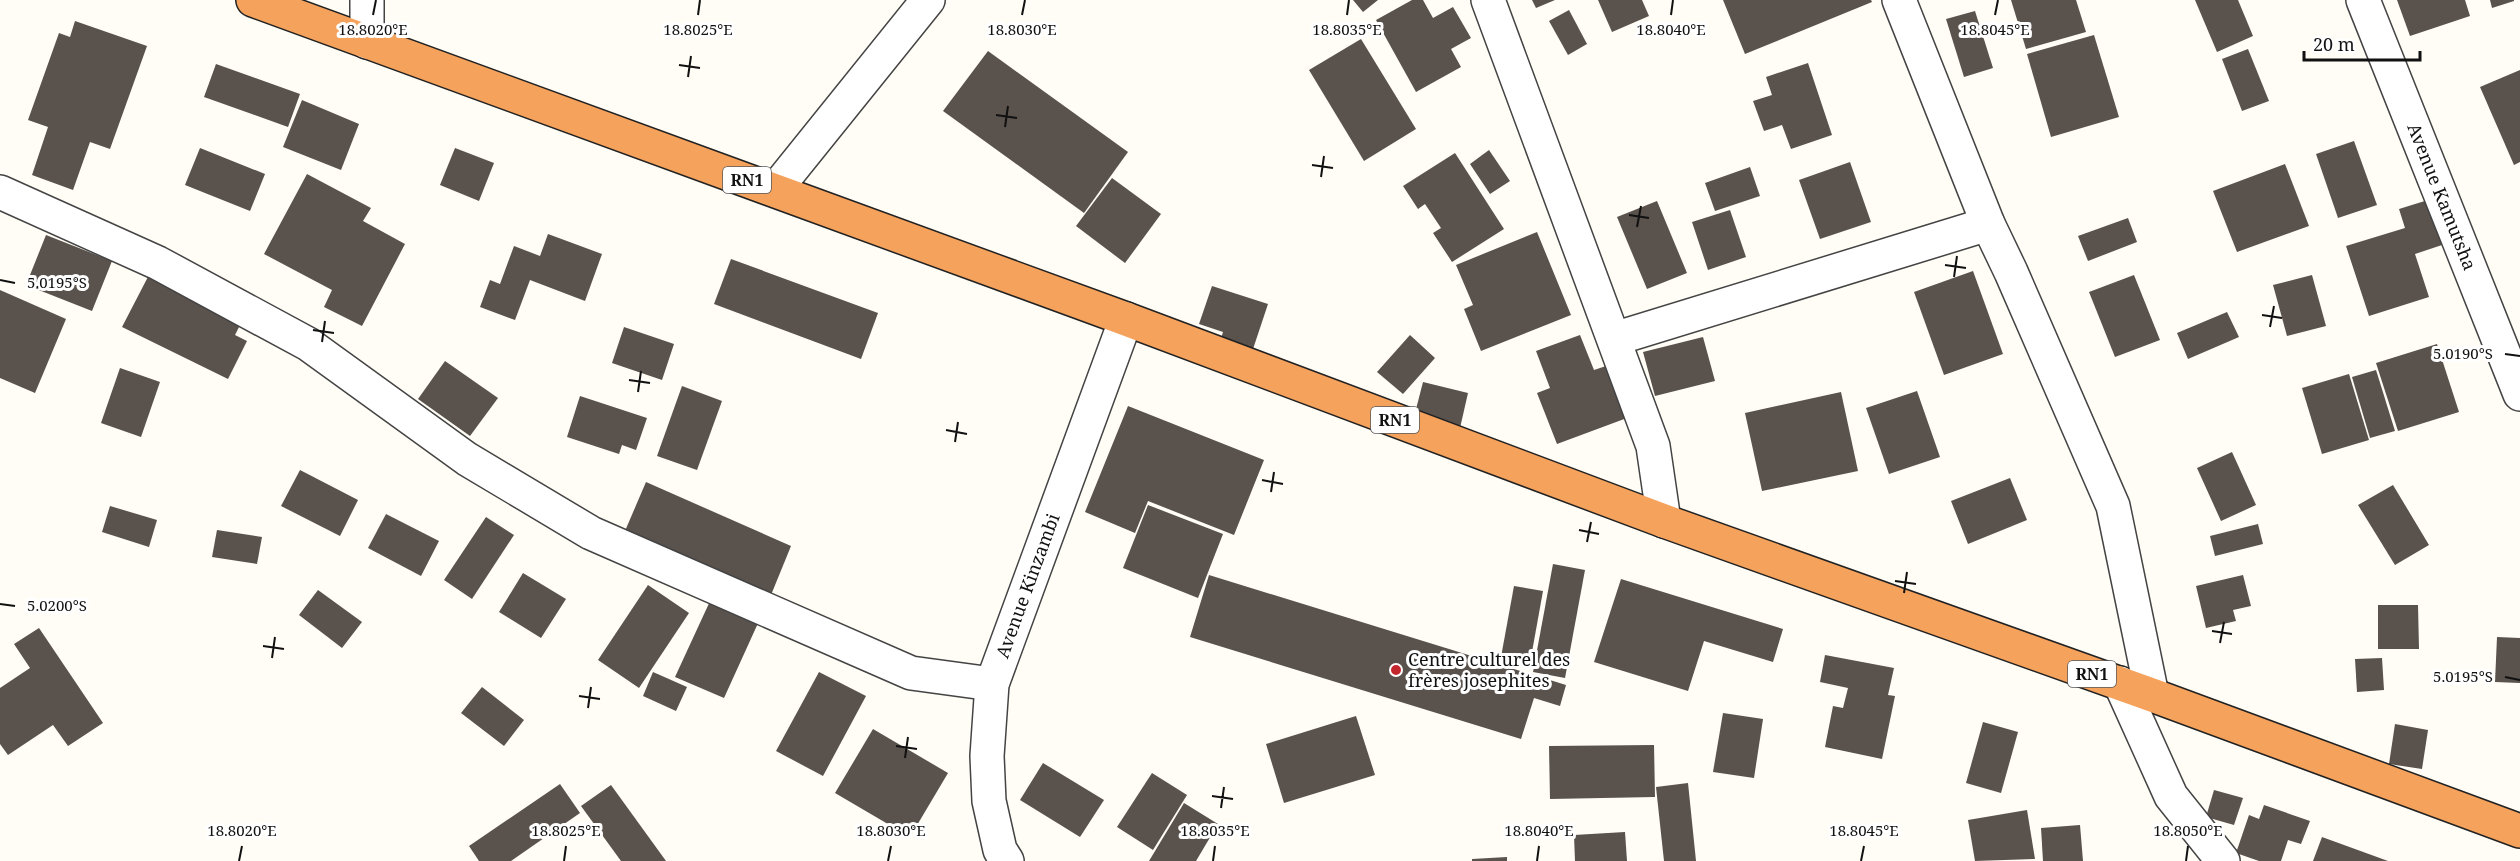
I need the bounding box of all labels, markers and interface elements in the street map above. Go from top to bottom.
text: 18.8020°E [338,19,408,39]
text: 18.8025°E [663,19,733,39]
text: 18.8030°E [987,19,1057,39]
text: 18.8035°E [1312,19,1382,39]
text: 18.8040°E [1636,19,1706,39]
text: 18.8045°E [1960,19,2030,39]
scale bar [2304,24,2420,62]
text: 20 m [2313,32,2355,56]
street label: Avenue Kamutsha [2402,120,2482,274]
road number: RN1 [723,167,771,193]
text: 5.0195°S [27,272,87,292]
text: 5.0190°S [2433,343,2493,363]
road number: RN1 [1371,407,1419,433]
street label: Avenue Kinzambi [990,510,1065,661]
text: 5.0200°S [27,595,87,615]
place label: Centre culturel des frères josephites [1408,647,1570,692]
road number: RN1 [2068,661,2116,687]
marker: Centre culturel des frères josephites [1389,663,1403,677]
text: 5.0195°S [2433,666,2493,686]
text: 18.8020°E [207,820,277,840]
text: 18.8025°E [531,820,601,840]
text: 18.8030°E [856,820,926,840]
text: 18.8035°E [1180,820,1250,840]
text: 18.8040°E [1504,820,1574,840]
text: 18.8045°E [1829,820,1899,840]
text: 18.8050°E [2153,820,2223,840]

